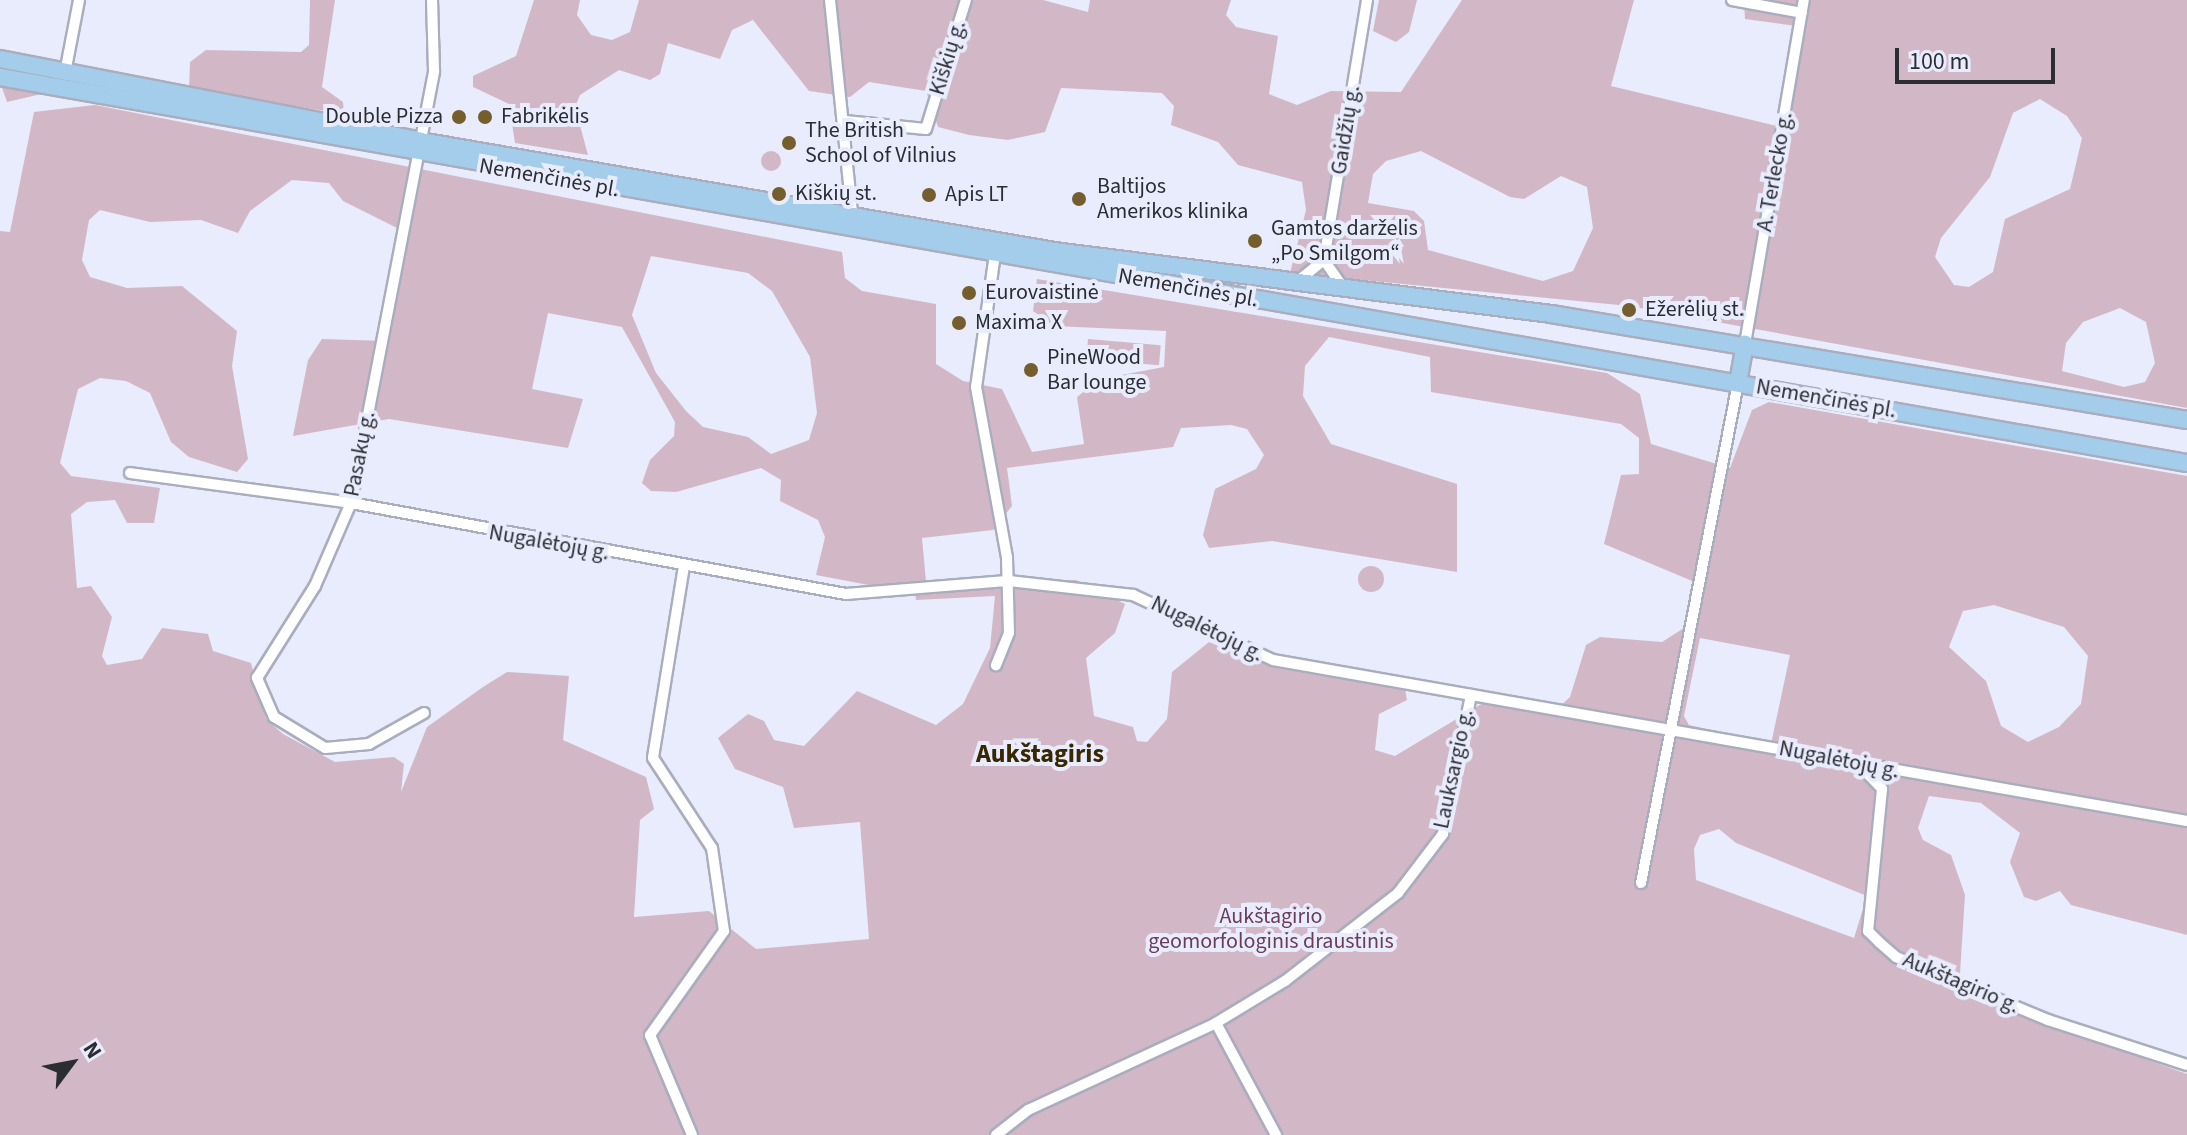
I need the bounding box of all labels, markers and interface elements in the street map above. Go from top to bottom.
street label: Kiškių g. [924,18,972,98]
scale bar [1899,32,2059,82]
text: 100 m [1909,44,1969,79]
street label: Gaidžių g. [1326,83,1366,177]
place label: Double Pizza [325,104,443,130]
place label: Fabrikėlis [501,104,589,130]
marker: Double Pizza [450,108,468,126]
marker: Fabrikėlis [476,108,494,126]
street label: A. Terlecko g. [1752,110,1798,234]
place label: The British School of Vilnius [805,117,956,168]
marker: The British School of Vilnius [780,134,798,152]
street label: Nemenčinės pl. [477,153,621,203]
place label: Baltijos Amerikos klinika [1097,173,1248,224]
place label: Kiškių st. [795,181,877,207]
place label: Apis LT [945,182,1008,208]
marker: Kiškių st. [770,185,788,203]
marker: Apis LT [920,186,938,204]
marker: Baltijos Amerikos klinika [1068,188,1090,210]
place label: Gamtos darželis „Po Smilgom“ [1271,215,1418,266]
marker: Gamtos darželis „Po Smilgom“ [1246,232,1264,250]
street label: Nemenčinės pl. [1116,263,1260,313]
place label: Eurovaistinė [985,280,1099,306]
marker: Eurovaistinė [960,284,978,302]
place label: Ežerėlių st. [1645,297,1744,323]
marker: Ežerėlių st. [1620,301,1638,319]
place label: Maxima X [975,310,1062,336]
marker: Maxima X [950,314,968,332]
place label: PineWood Bar lounge [1047,344,1146,396]
marker: PineWood Bar lounge [1022,361,1040,379]
street label: Nemenčinės pl. [1754,374,1898,424]
street label: Pasakų g. [339,409,381,499]
street label: Nugalėtojų g. [487,519,611,567]
street label: Nugalėtojų g. [1146,590,1268,668]
street label: Lauksargio g. [1428,707,1480,831]
street label: Nugalėtojų g. [1777,735,1901,785]
district label: Aukštagiris [976,738,1104,770]
park label: Aukštagirio geomorfologinis draustinis [1148,903,1394,954]
street label: Aukštagirio g. [1899,947,2023,1019]
north arrow [32,1023,112,1103]
text: N [75,1036,110,1065]

